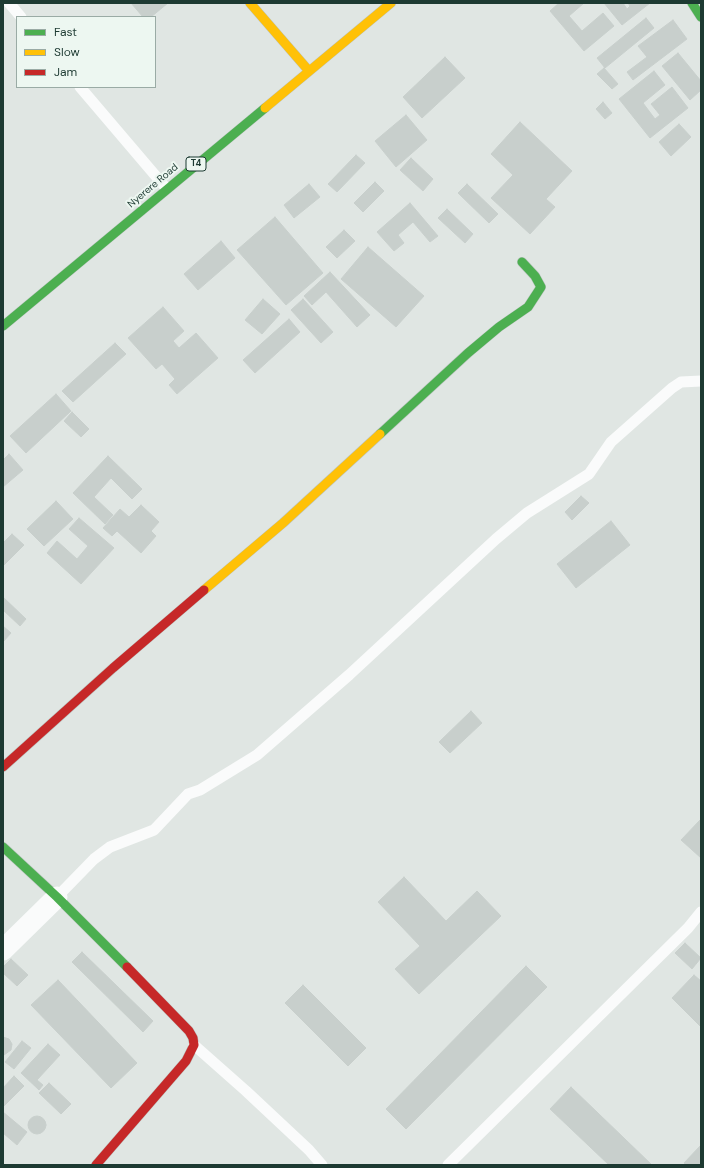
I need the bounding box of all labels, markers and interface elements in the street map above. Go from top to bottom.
legend [16,16,156,88]
text: Fast [54,24,77,40]
text: Slow [54,44,80,60]
text: Jam [54,64,77,80]
road number: T4 [186,157,206,171]
street label: Nyerere Road [125,161,181,211]

